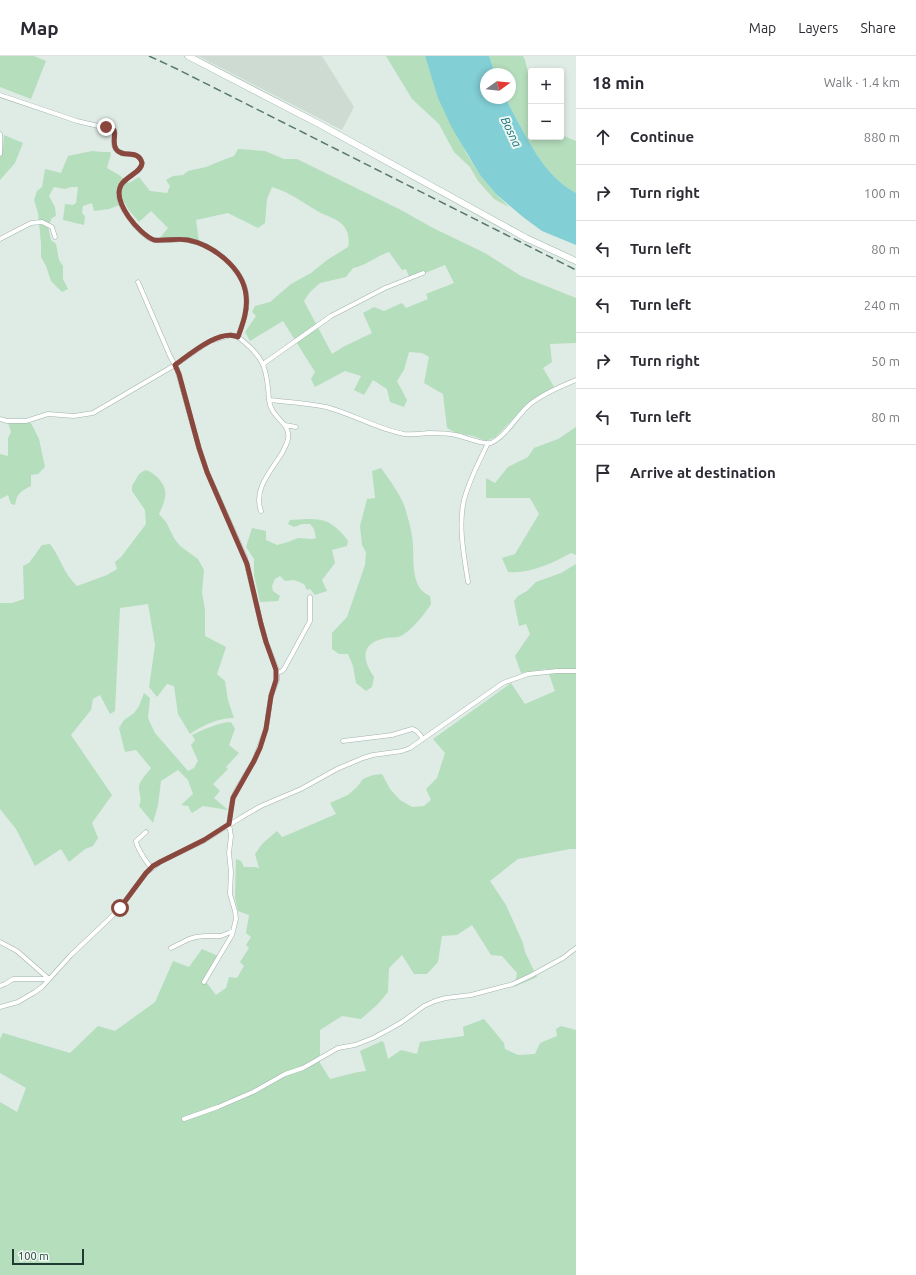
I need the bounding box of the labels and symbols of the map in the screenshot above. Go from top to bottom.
north arrow [480,68,516,104]
water label: Bosna [499,114,524,150]
route end [97,118,115,136]
route start [111,899,129,917]
scale bar [12,1247,84,1266]

